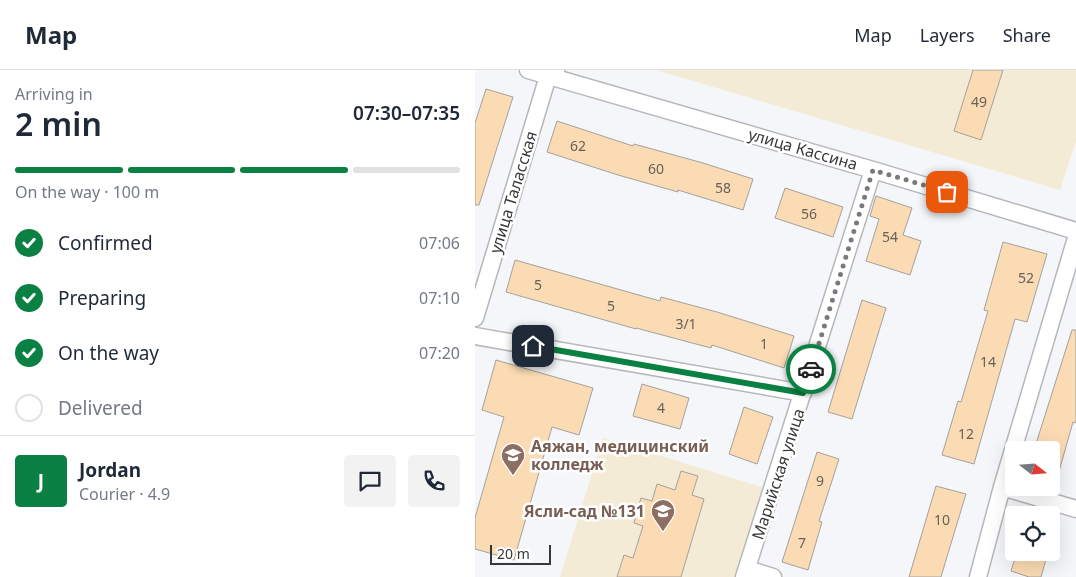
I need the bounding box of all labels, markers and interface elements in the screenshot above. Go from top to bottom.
text: Map [25,18,77,51]
text: Map [854,23,892,47]
text: Layers [920,23,975,47]
text: Share [1003,23,1051,47]
text: Arriving in [15,83,93,105]
house number: 49 [971,92,987,111]
text: 07:30–07:35 [353,100,460,126]
text: 2 min [15,102,102,145]
street label: улица Кассина [746,123,860,175]
street label: улица Таласская [484,128,542,256]
house number: 62 [570,136,586,155]
house number: 60 [648,159,664,178]
pin [926,171,968,213]
house number: 58 [715,178,731,197]
icon: bag [933,178,961,206]
text: On the way · 100 m [15,181,159,203]
house number: 56 [801,204,817,223]
house number: 54 [882,227,898,246]
icon: check [15,229,43,257]
text: Confirmed [58,230,153,256]
text: 07:06 [419,232,460,254]
house number: 52 [1018,268,1034,287]
house number: 5 [534,275,542,294]
icon: check [15,284,43,312]
text: Preparing [58,285,146,311]
text: 07:10 [419,287,460,309]
house number: 5 [607,296,615,315]
house number: 3/1 [675,314,697,333]
pin [512,325,554,367]
icon: home [519,332,547,360]
house number: 1 [760,334,768,353]
icon: check [15,339,43,367]
text: On the way [58,340,159,366]
text: 07:20 [419,342,460,364]
courier [786,344,836,394]
house number: 14 [980,352,996,371]
icon: car [797,355,825,383]
text: Delivered [58,395,143,421]
house number: 4 [657,398,665,417]
street label: Марийская улица [746,406,810,542]
house number: 12 [958,424,974,443]
place label: Аяжан, медицинский колледж [531,435,709,475]
north arrow [1005,441,1060,496]
map controls [1005,441,1060,561]
school or university icon: Аяжан, медицинский колледж [500,442,526,476]
button: chat [344,455,396,507]
button: phone [408,455,460,507]
text: Jordan [79,457,141,483]
text: J [38,468,44,494]
house number: 9 [816,471,824,490]
text: Courier · 4.9 [79,483,170,505]
school or university icon: Ясли-сад №131 [650,498,676,532]
place label: Ясли-сад №131 [524,500,645,522]
button: locate [1005,506,1060,561]
house number: 10 [934,510,950,529]
house number: 7 [798,533,806,552]
scale bar [490,542,551,565]
text: 20 m [497,544,530,563]

